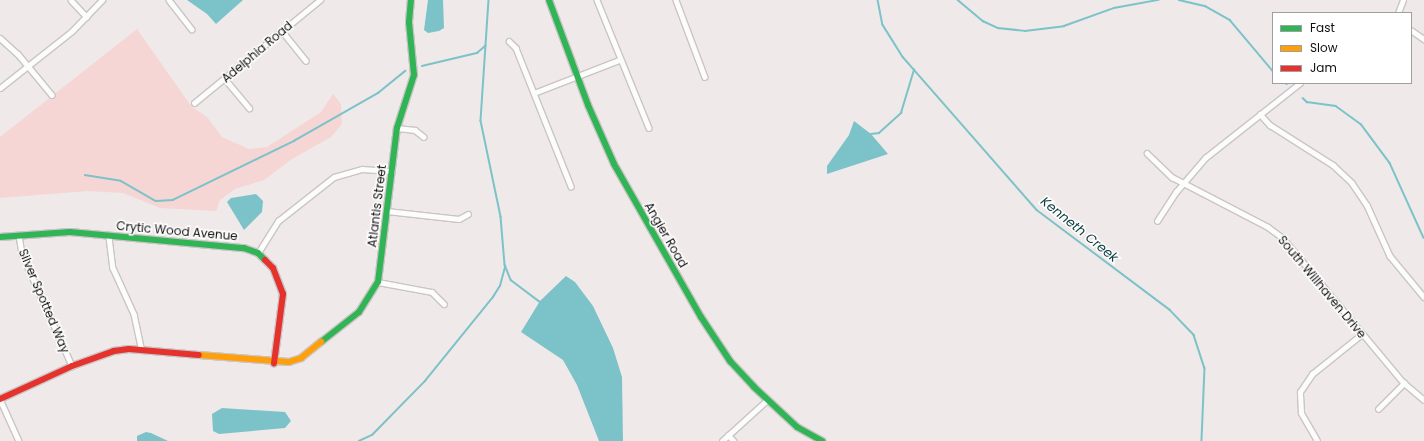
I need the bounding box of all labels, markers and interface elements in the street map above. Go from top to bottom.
legend [1272,12,1412,84]
street label: Adelphia Road [219,18,295,86]
text: Fast [1310,19,1335,36]
text: Slow [1310,39,1338,56]
text: Jam [1310,59,1337,76]
street label: Atlantis Street [365,164,389,248]
water label: Kenneth Creek [1037,194,1121,266]
street label: Angier Road [641,200,691,270]
street label: Crytic Wood Avenue [116,219,238,243]
street label: South Willhaven Drive [1275,233,1369,341]
street label: Silver Spotted Way [16,247,72,355]

